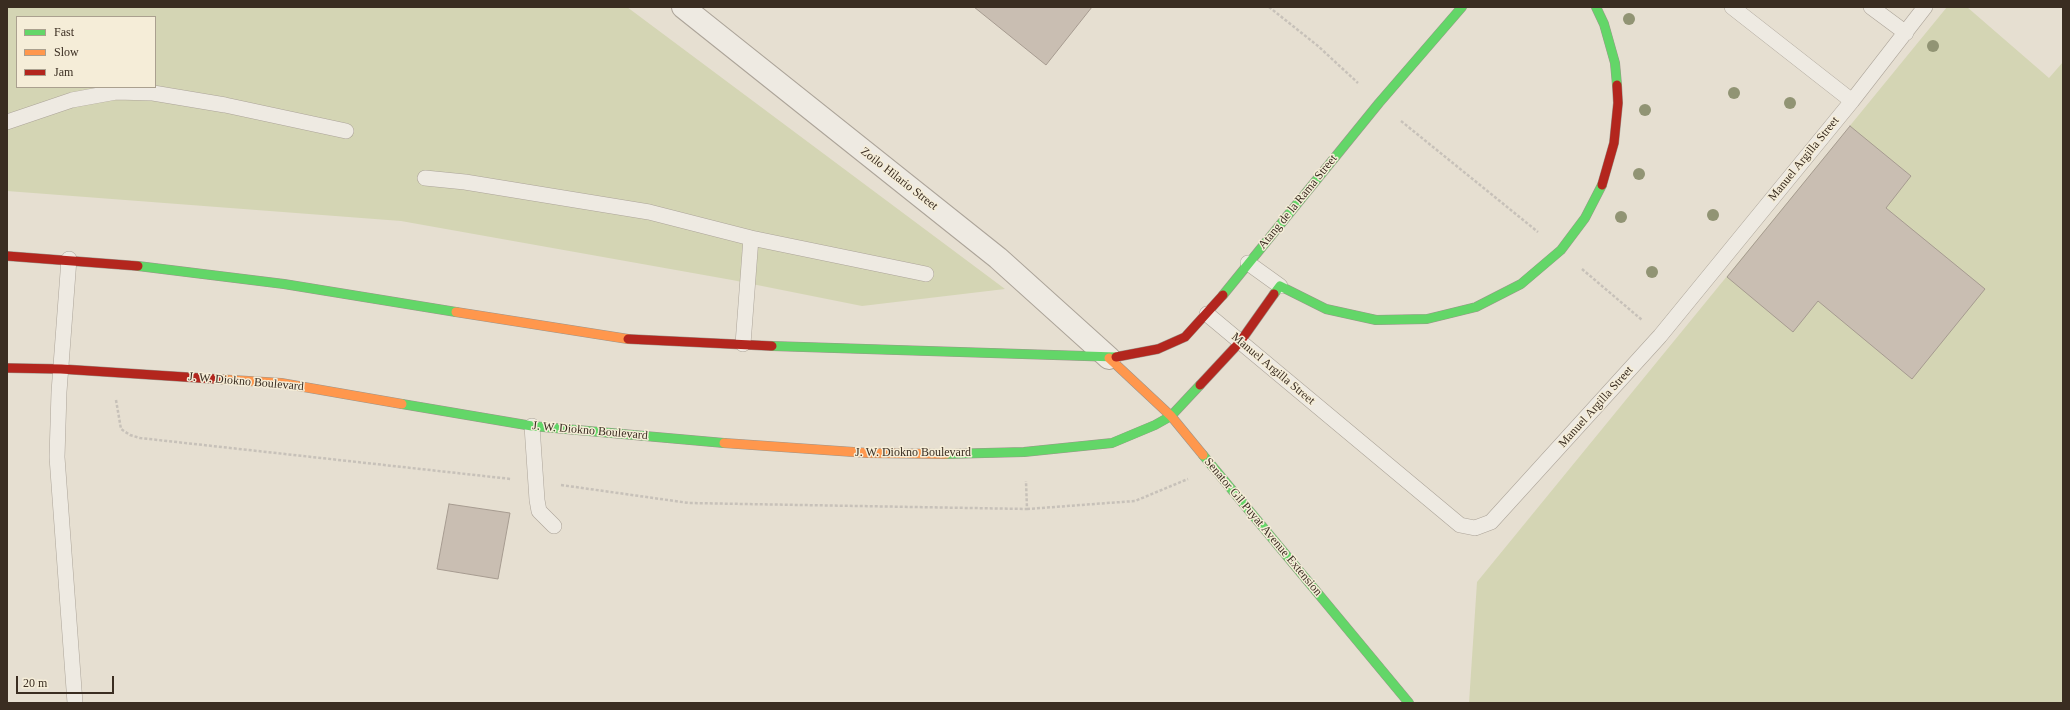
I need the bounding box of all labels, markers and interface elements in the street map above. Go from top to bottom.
legend [16,16,156,88]
text: Fast [54,25,74,39]
text: Slow [54,45,79,59]
text: Jam [54,65,73,79]
street label: Manuel Argilla Street [1766,114,1842,204]
street label: Zoilo Hilario Street [858,144,940,214]
street label: Atang de la Rama Street [1255,152,1341,252]
street label: Manuel Argilla Street [1228,330,1318,408]
street label: Manuel Argilla Street [1556,363,1636,451]
street label: J. W. Diokno Boulevard [188,370,304,394]
street label: J. W. Diokno Boulevard [532,419,648,443]
street label: J. W. Diokno Boulevard [855,446,971,460]
street label: Senator Gil Puyat Avenue Extension [1201,455,1325,599]
scale bar [18,668,116,694]
text: 20 m [23,676,47,690]

